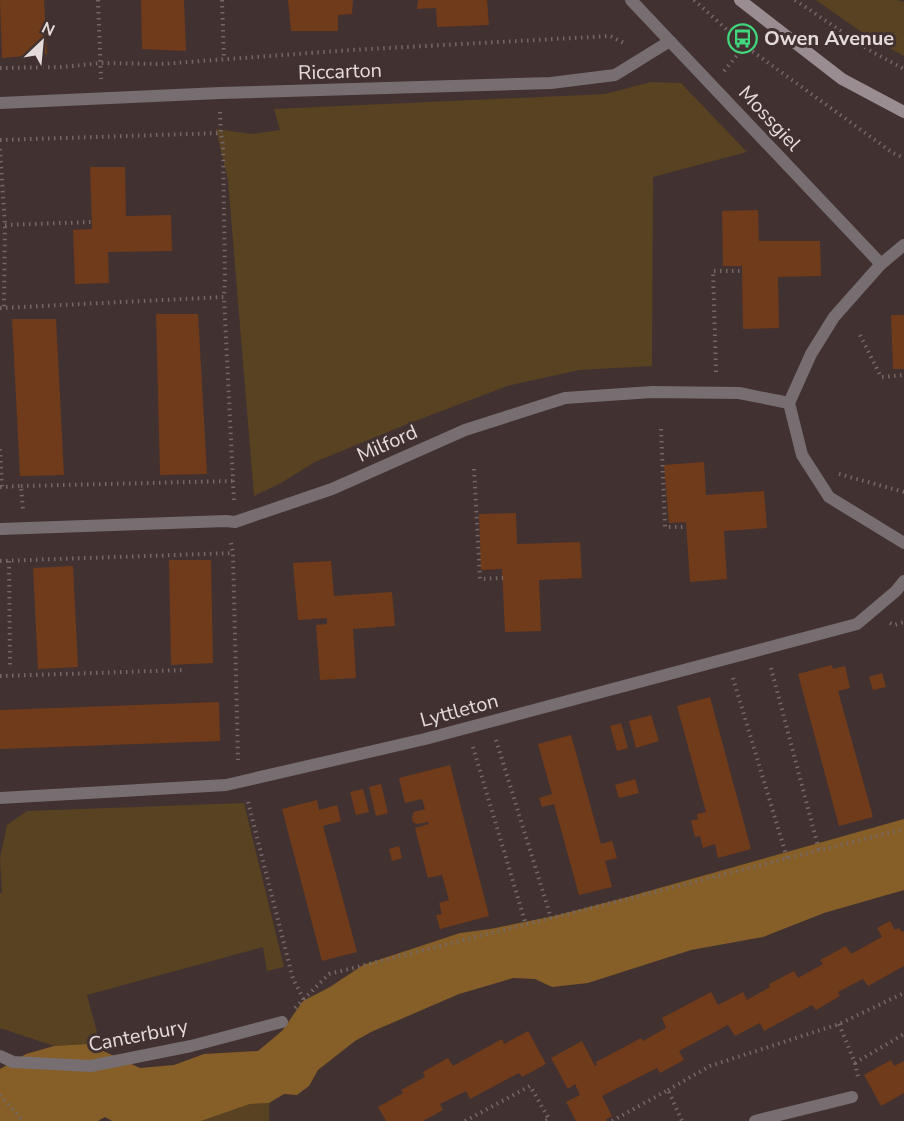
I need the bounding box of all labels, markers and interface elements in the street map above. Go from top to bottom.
north arrow [12,12,72,72]
text: N [38,17,58,42]
bus stop icon: Owen Avenue [727,22,759,54]
place label: Owen Avenue [764,25,894,52]
street label: Riccarton [298,57,382,86]
street label: Mossgiel [732,80,807,157]
street label: Milford [353,418,422,469]
street label: Lyttleton [417,687,501,734]
street label: Canterbury [86,1012,191,1058]

